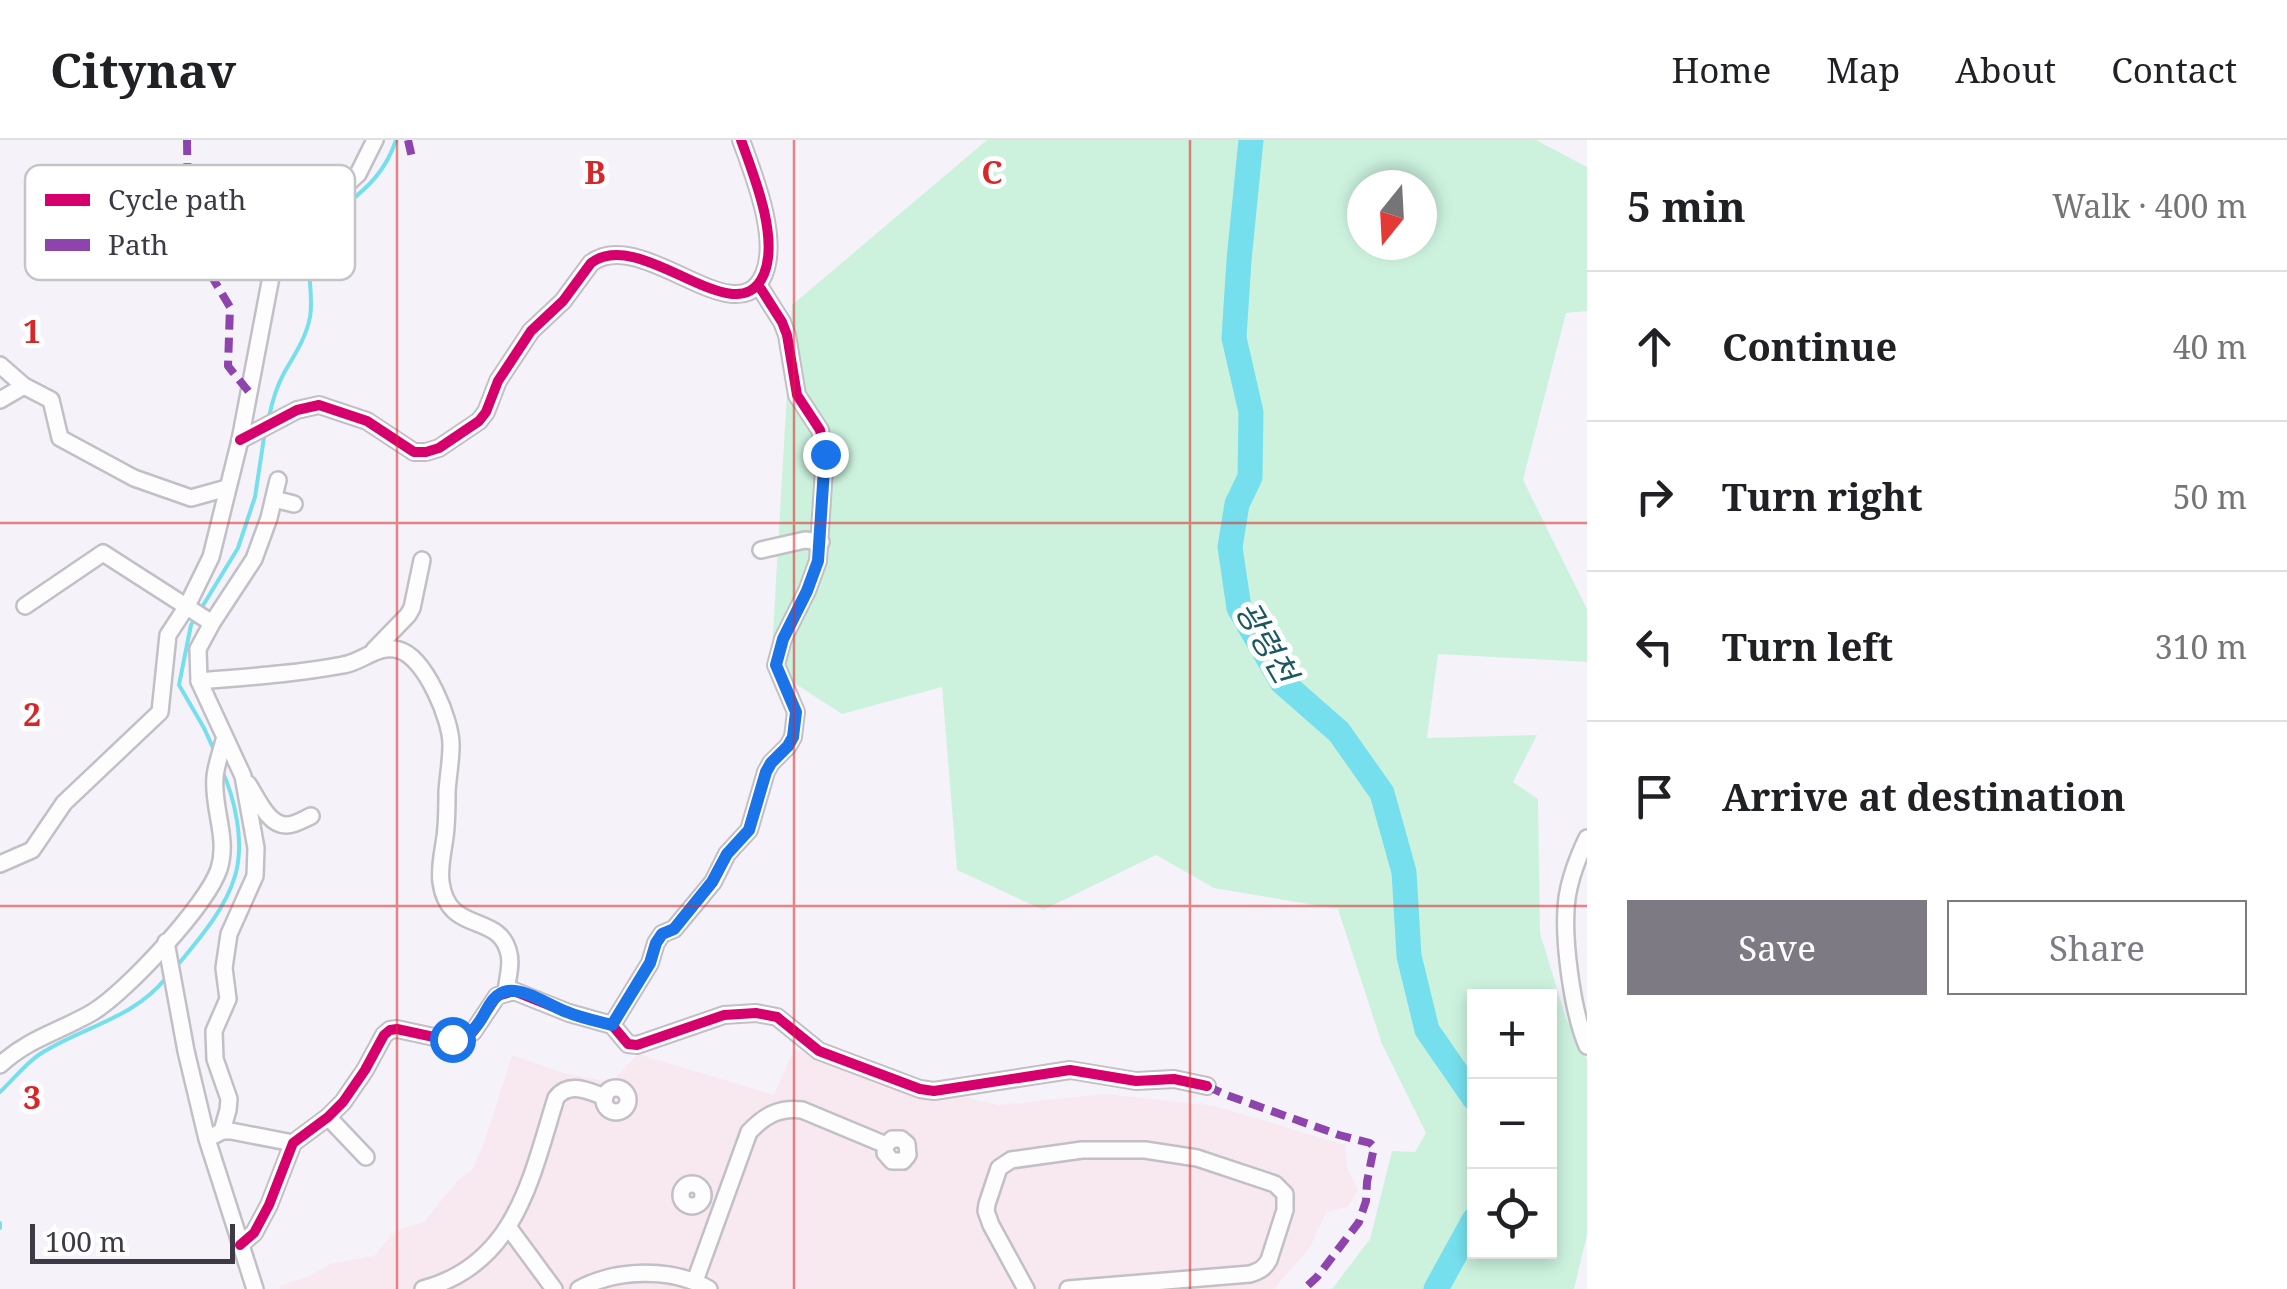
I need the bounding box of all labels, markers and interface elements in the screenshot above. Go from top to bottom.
text: Citynav [50,37,236,102]
text: Home [1671,46,1771,93]
text: Map [1826,46,1900,93]
text: About [1955,46,2056,93]
text: Contact [2111,46,2237,93]
text: B [584,150,606,193]
text: C [981,150,1003,193]
legend [25,165,355,280]
north arrow [1347,170,1437,260]
text: 5 min [1627,177,1746,234]
text: Cycle path [108,180,246,218]
text: Walk · 400 m [2052,184,2247,227]
text: Path [108,225,168,263]
text: 1 [23,309,41,352]
icon: ahead [1627,319,1682,374]
text: Continue [1722,320,1897,372]
text: 40 m [2173,325,2247,368]
route end [803,432,849,478]
icon: right [1627,469,1682,524]
text: Turn right [1722,470,1923,522]
text: 50 m [2173,475,2247,518]
water label: 광령천 [1227,592,1310,693]
icon: left [1627,619,1682,674]
text: Turn left [1722,620,1893,672]
text: 310 m [2155,625,2247,668]
text: 2 [23,692,41,735]
icon: arrive [1627,769,1682,824]
text: Arrive at destination [1722,770,2126,822]
button: Save [1627,900,1927,995]
button: Share [1947,900,2247,995]
map controls [1467,989,1557,1259]
button: + [1467,989,1557,1079]
route start [430,1017,476,1063]
text: 3 [23,1075,41,1118]
button: − [1467,1079,1557,1169]
button: locate [1467,1169,1557,1259]
scale bar [30,1219,235,1264]
text: 100 m [45,1222,126,1260]

